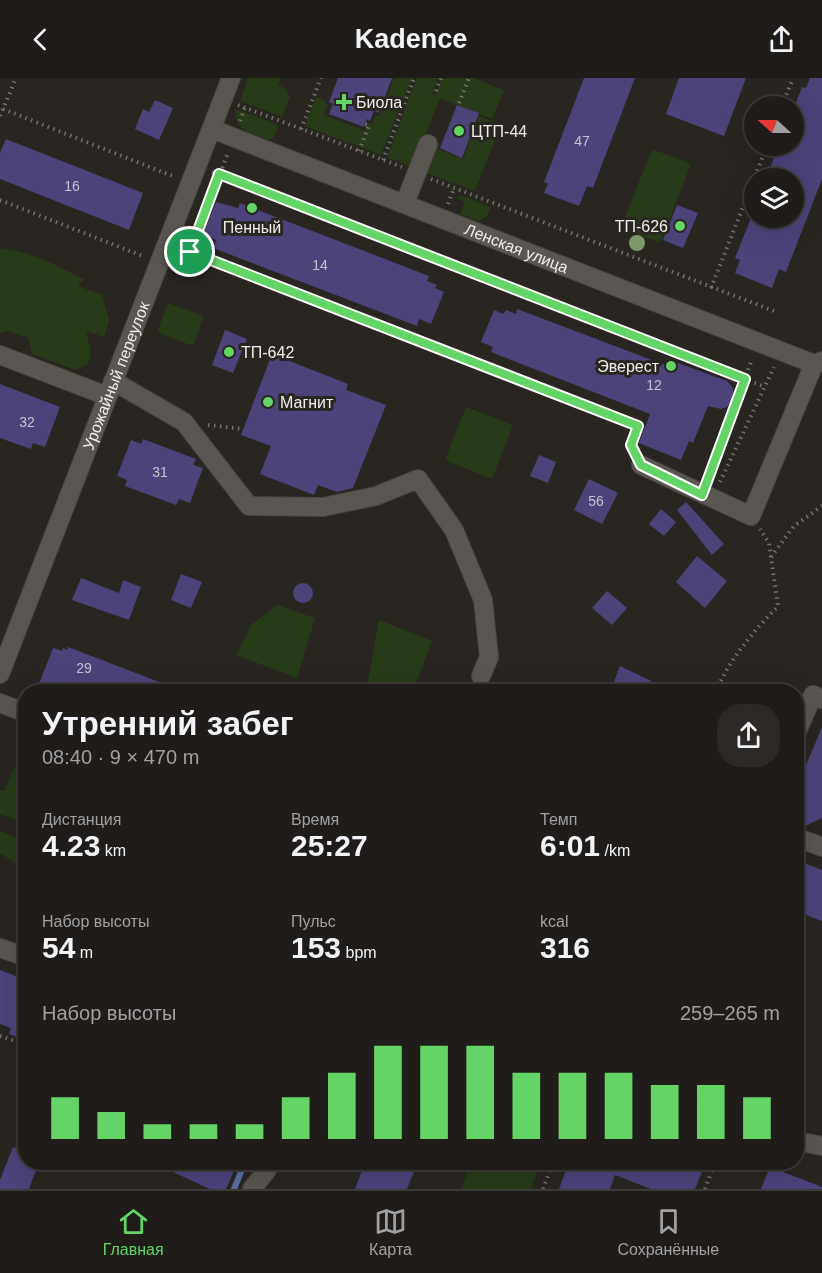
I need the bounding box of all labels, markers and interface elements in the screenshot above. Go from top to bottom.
icon: back [24,23,57,56]
icon: share [765,23,798,56]
text: Kadence [355,24,467,54]
place label: Биола [356,94,402,111]
marker: Биола [337,95,351,109]
north arrow [744,96,804,156]
map controls [744,96,804,228]
place label: ЦТП-44 [471,123,527,140]
marker: ЦТП-44 [452,124,466,138]
house number: 47 [574,133,590,149]
button: layers [744,168,804,228]
house number: 16 [64,178,80,194]
marker: Пенный [245,201,259,215]
place label: ТП-626 [615,218,668,235]
place label: Пенный [223,219,281,236]
marker: ТП-626 [673,219,687,233]
street label: Ленская улица [462,220,571,276]
pin [164,226,215,277]
icon: arrive [173,235,206,268]
house number: 14 [312,257,328,273]
street label: Урожайный переулок [79,298,152,452]
place label: ТП-642 [241,344,294,361]
marker: ТП-642 [222,345,236,359]
place label: Эверест [597,358,660,375]
marker: Эверест [664,359,678,373]
house number: 12 [646,377,662,393]
place label: Магнит [280,394,334,411]
marker: Магнит [261,395,275,409]
house number: 32 [19,414,35,430]
house number: 31 [152,464,168,480]
house number: 56 [588,493,604,509]
house number: 29 [76,660,92,676]
button: share [717,704,780,767]
text: Утренний забег [42,705,294,742]
text: 08:40 · 9 × 470 m [42,746,199,768]
text: Дистанция [42,811,121,828]
text: Время [291,811,339,828]
text: Темп [540,811,577,828]
text: 4.23 [42,829,100,862]
text: 25:27 [291,829,368,862]
text: 6:01 [540,829,600,862]
text: km [100,842,126,859]
text: /km [600,842,630,859]
text: Набор высоты [42,913,149,930]
text: Пульс [291,913,336,930]
text: kcal [540,913,568,930]
text: 54 [42,931,75,964]
text: 153 [291,931,341,964]
text: 316 [540,931,590,964]
text: m [75,944,93,961]
text: bpm [341,944,377,961]
text: Набор высоты [42,1002,176,1024]
text: 259–265 m [680,1002,780,1024]
tab: Главная [103,1205,164,1259]
tab: Карта [369,1205,412,1259]
tab: Сохранённые [617,1205,719,1259]

